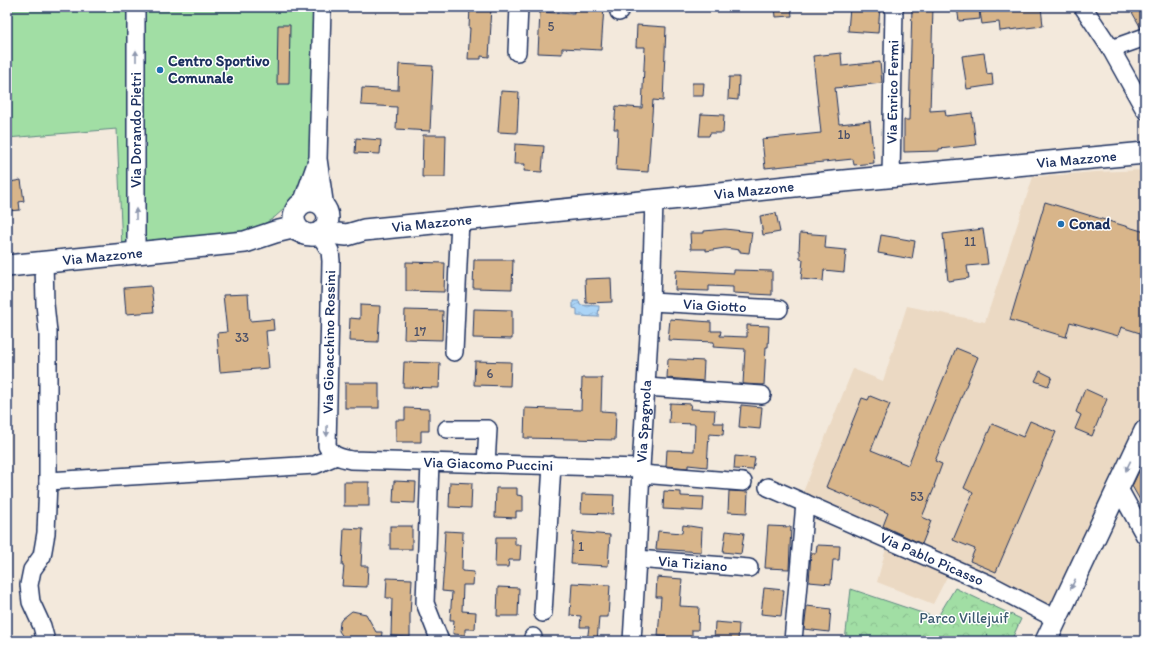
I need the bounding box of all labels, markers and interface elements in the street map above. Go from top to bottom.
house number: 5 [548,19,555,34]
street label: Via Enrico Fermi [883,40,902,144]
one-way arrow [133,49,139,62]
place label: Centro Sportivo Comunale [168,52,270,87]
marker: Centro Sportivo Comunale [155,65,165,75]
street label: Via Dorando Pietri [127,72,145,188]
house number: 1b [838,127,851,142]
street label: Via Mazzone [1036,147,1117,172]
street label: Via Mazzone [713,177,795,203]
one-way arrow [133,207,139,220]
street label: Via Mazzone [391,210,473,236]
place label: Conad [1069,215,1111,233]
marker: Conad [1056,219,1066,229]
house number: 11 [964,234,976,249]
street label: Via Mazzone [62,243,143,269]
street label: Via Gioacchino Rossini [319,270,339,414]
street label: Via Giotto [683,295,747,316]
house number: 17 [414,324,427,339]
house number: 33 [235,330,249,345]
house number: 6 [487,366,494,381]
street label: Via Spagnola [632,379,655,463]
one-way arrow [324,425,330,438]
street label: Via Giacomo Puccini [423,453,553,475]
one-way arrow [1125,461,1131,472]
house number: 53 [910,489,924,504]
street label: Via Pablo Picasso [877,528,987,590]
house number: 1 [578,539,584,554]
street label: Via Tiziano [657,552,728,575]
one-way arrow [1070,578,1076,590]
park label: Parco Villejuif [919,609,1009,627]

